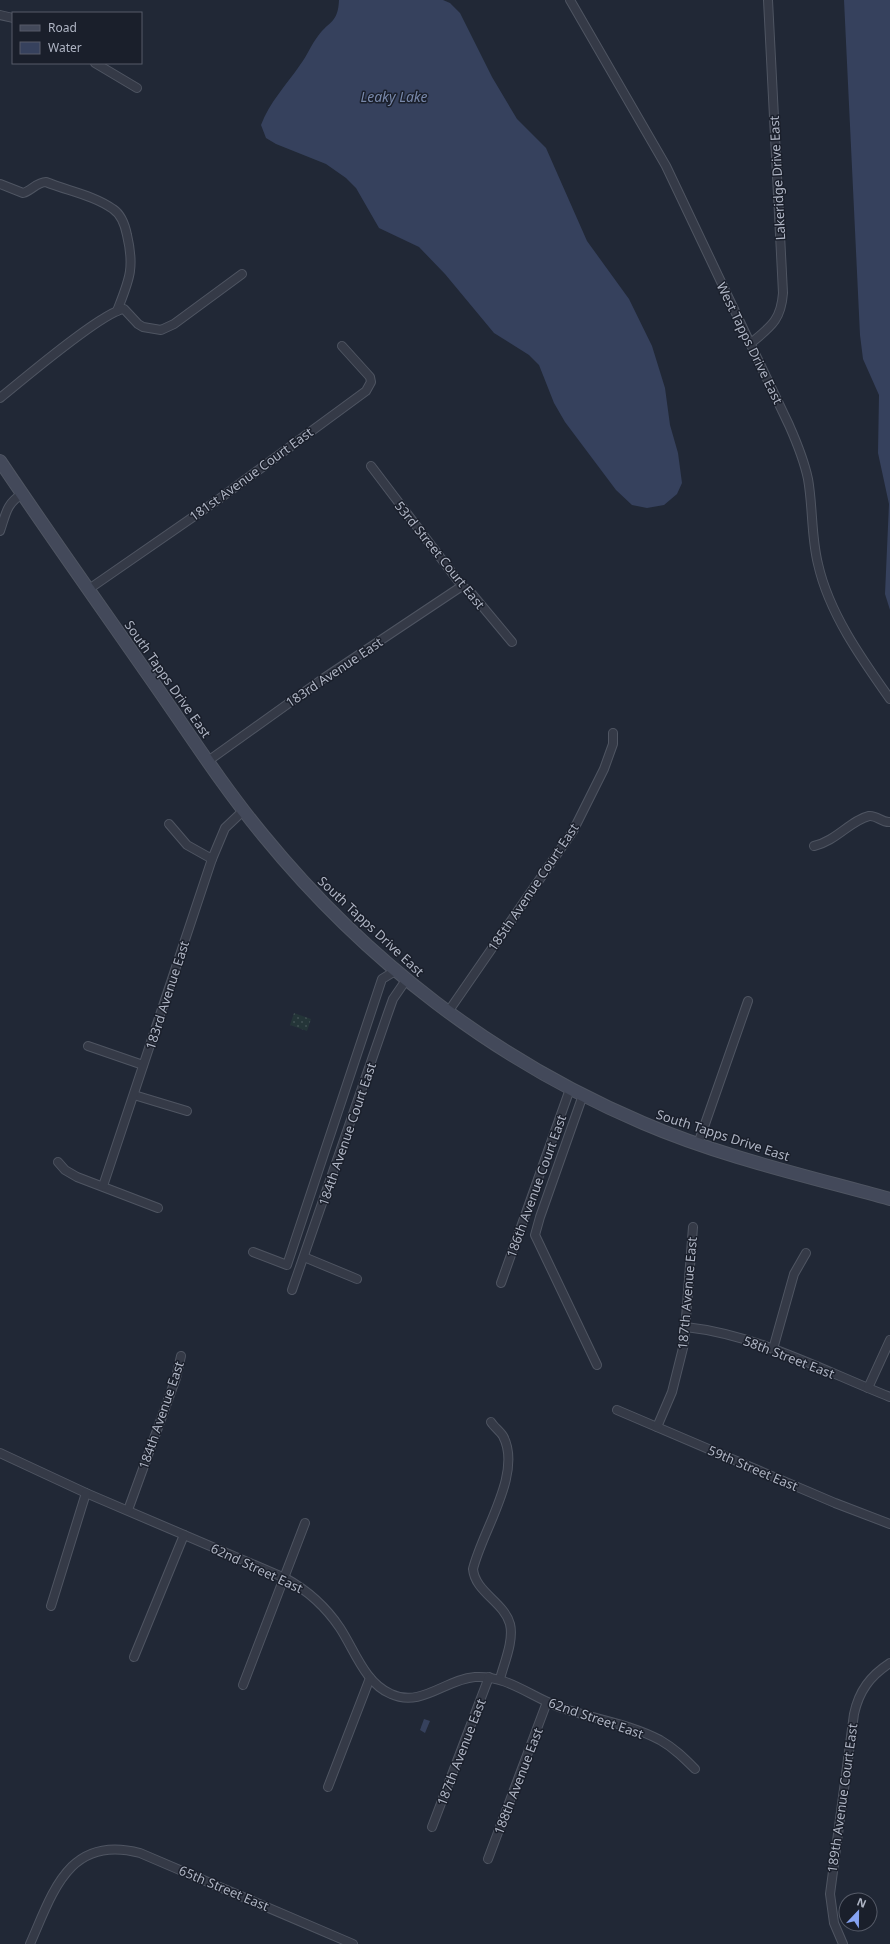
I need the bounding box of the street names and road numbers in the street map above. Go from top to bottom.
street label: Lakeridge Drive East [765,115,789,241]
street label: West Tapps Drive East [713,279,787,407]
street label: 181st Avenue Court East [186,423,317,525]
street label: 53rd Street Court East [391,497,489,613]
street label: South Tapps Drive East [121,617,215,741]
street label: 183rd Avenue East [282,633,386,711]
street label: 185th Avenue Court East [483,819,583,954]
street label: South Tapps Drive East [314,872,428,980]
street label: 183rd Avenue East [141,938,193,1052]
street label: 184th Avenue Court East [314,1060,380,1208]
street label: South Tapps Drive East [654,1105,792,1165]
street label: 186th Avenue Court East [502,1112,570,1260]
street label: 187th Avenue East [673,1236,701,1350]
street label: 58th Street East [741,1331,837,1383]
street label: 184th Avenue East [134,1358,188,1471]
street label: 59th Street East [705,1441,801,1495]
street label: 62nd Street East [208,1539,306,1597]
street label: 62nd Street East [546,1693,646,1743]
street label: 187th Avenue East [432,1696,490,1808]
street label: 189th Avenue Court East [823,1722,861,1874]
street label: 188th Avenue East [489,1725,547,1837]
street label: 65th Street East [176,1861,272,1915]

